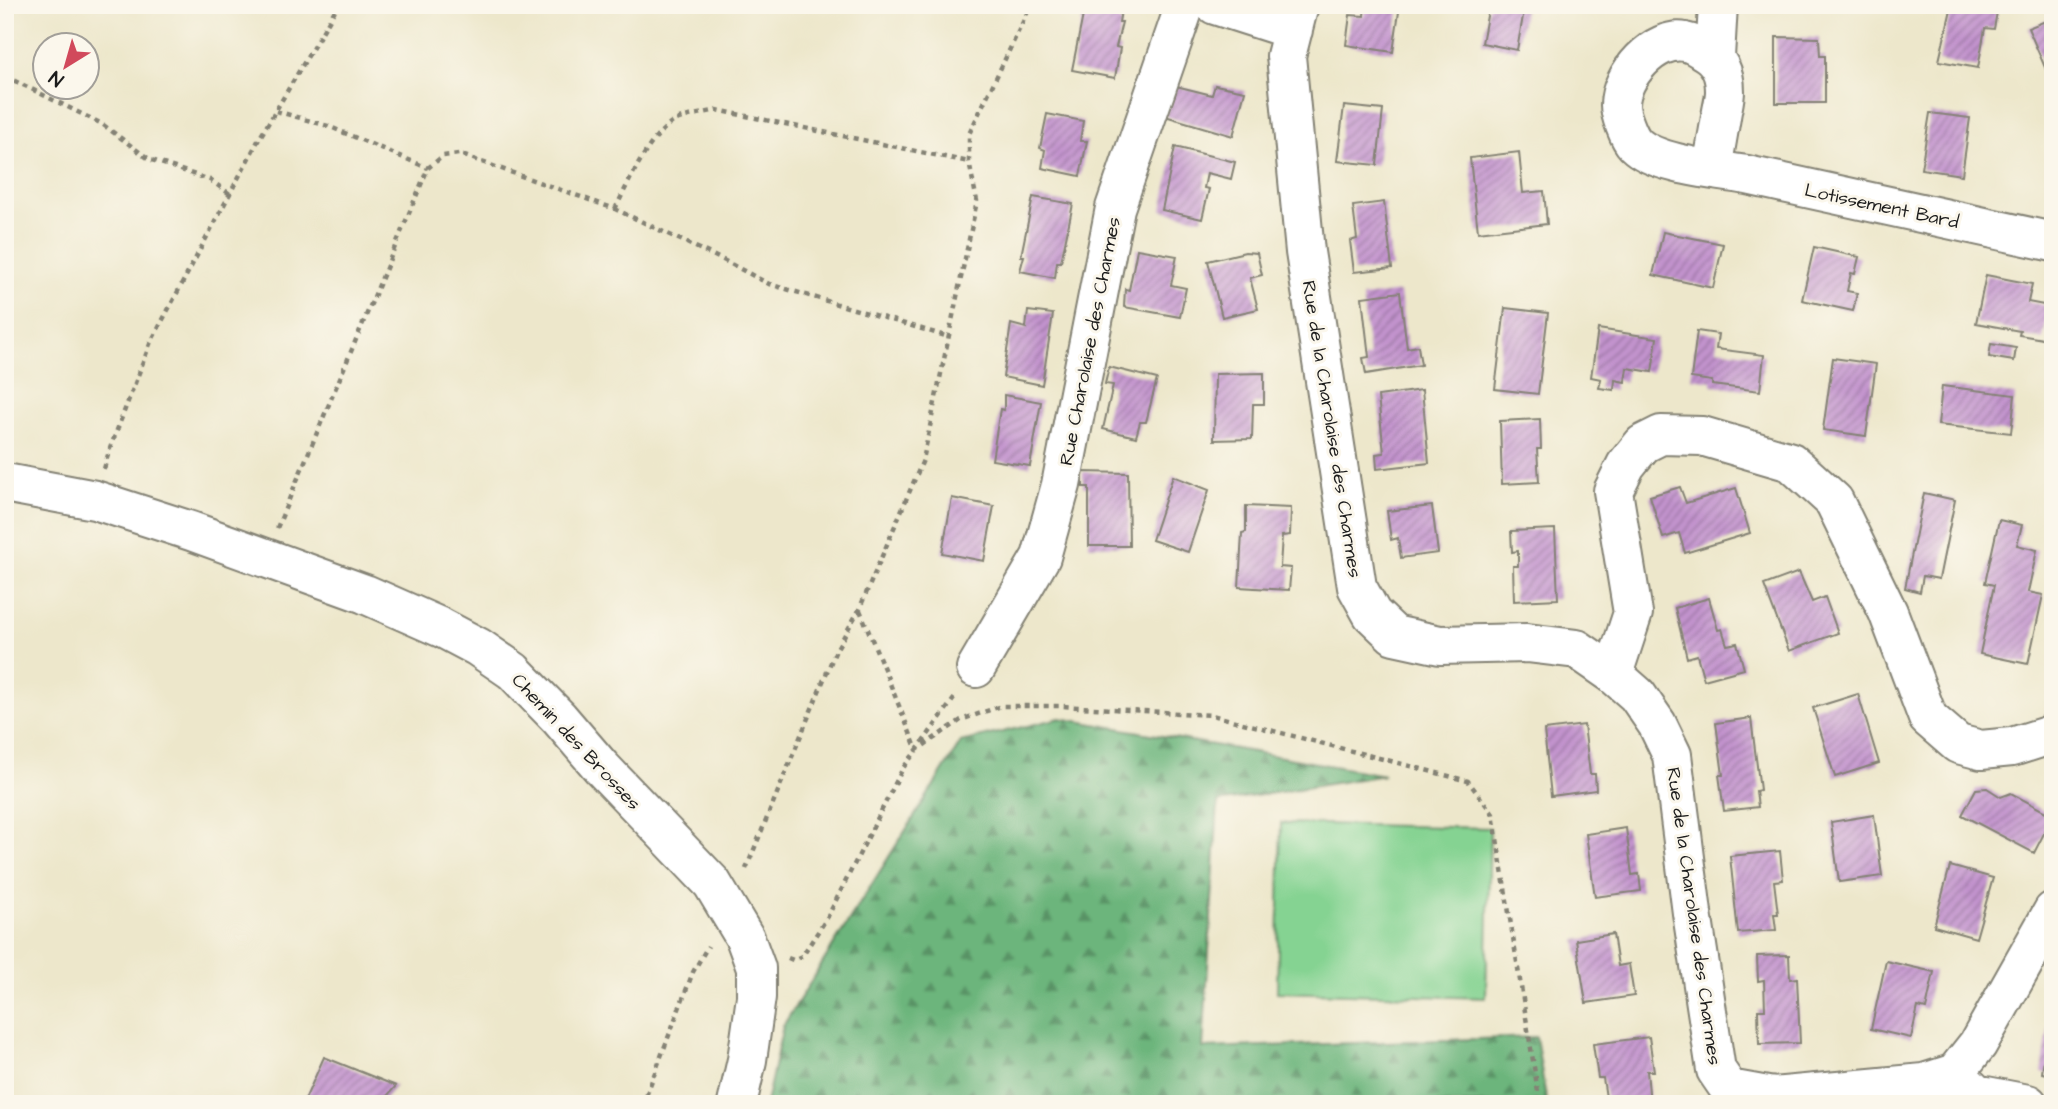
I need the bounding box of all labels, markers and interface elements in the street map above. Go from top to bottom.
north arrow [32,32,102,102]
text: N [44,64,70,93]
street label: Lotissement Bard [1802,177,1962,236]
street label: Rue Charolaise des Charmes [1053,215,1128,468]
street label: Rue de la Charolaise des Charmes [1295,279,1368,580]
street label: Chemin des Brosses [505,667,647,817]
street label: Rue de la Charolaise des Charmes [1659,766,1728,1067]

